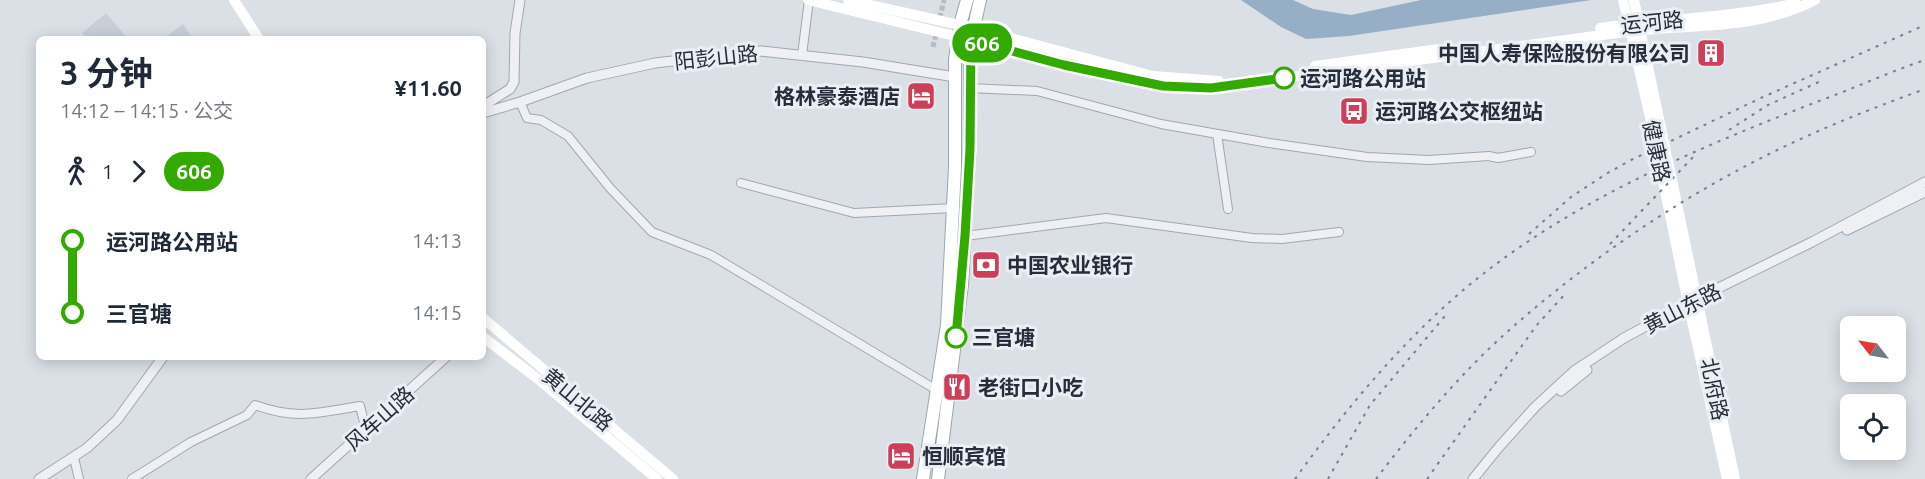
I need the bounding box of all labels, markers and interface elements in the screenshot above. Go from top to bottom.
street label: 运河路 [1619,7,1685,37]
line badge: 606 [948,24,1016,63]
text: 606 [964,31,1000,55]
building icon: 中国人寿保险股份有限公司 [1695,37,1727,69]
street label: 阳彭山路 [673,41,759,73]
place label: 中国人寿保险股份有限公司 [1438,41,1690,65]
text: 3 分钟 [60,54,152,91]
place label: 运河路公用站 [1300,66,1426,90]
marker: 运河路公用站 [1273,67,1295,89]
text: ¥11.60 [395,75,462,100]
hotel icon: 格林豪泰酒店 [905,80,937,112]
place label: 格林豪泰酒店 [774,84,900,108]
bus stop icon: 运河路公交枢纽站 [1338,95,1370,127]
text: 14:12 – 14:15 · 公交 [60,99,233,122]
place label: 运河路公交枢纽站 [1375,99,1543,123]
street label: 健康路 [1639,118,1675,184]
icon: walk [60,155,93,188]
icon: forward [122,155,155,188]
text: 606 [176,159,212,183]
text: 1 [102,160,113,183]
text: 运河路公用站 [106,229,238,254]
text: 14:13 [412,229,462,252]
bank icon: 中国农业银行 [970,249,1002,281]
place label: 中国农业银行 [1007,253,1133,277]
street label: 黄山东路 [1639,278,1725,338]
text: 三官塘 [106,301,172,326]
text: 14:15 [412,301,462,324]
north arrow [1840,316,1906,382]
map controls [1840,316,1906,460]
place label: 三官塘 [972,325,1035,349]
marker: 三官塘 [945,326,967,348]
street label: 北府路 [1697,356,1733,422]
street label: 黄山北路 [538,363,618,435]
restaurant icon: 老街口小吃 [941,371,973,403]
place label: 老街口小吃 [978,375,1083,399]
street label: 风车山路 [340,381,418,455]
button: locate [1840,394,1906,460]
hotel icon: 恒顺宾馆 [885,440,917,472]
place label: 恒顺宾馆 [922,444,1006,468]

